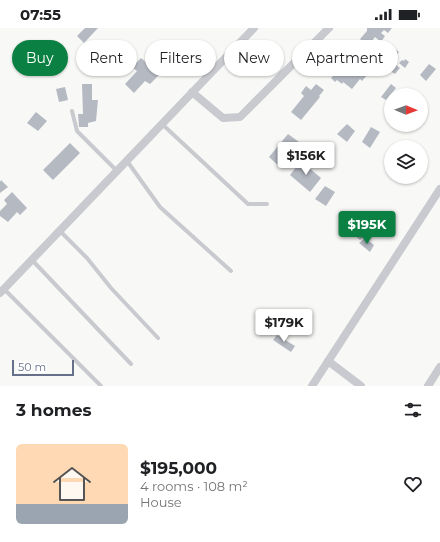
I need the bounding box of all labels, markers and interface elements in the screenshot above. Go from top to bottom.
text: 07:55 [20,5,61,24]
chip: Buy [12,40,68,76]
chip: Rent [76,40,137,76]
chip: Filters [145,40,216,76]
chip: New [224,40,284,76]
chip: Apartment [292,40,398,76]
north arrow [384,88,428,132]
map controls [384,88,428,184]
button: layers [384,140,428,184]
pin: $156K [278,142,334,176]
text: $156K [287,147,325,163]
pin: $195K [339,211,395,245]
text: $195K [348,216,386,232]
pin: $179K [256,309,312,343]
text: $179K [264,314,304,330]
scale bar [12,358,74,377]
text: 50 m [18,360,46,374]
icon: filters [402,399,424,421]
text: 3 homes [16,400,91,420]
text: $195,000 [140,458,217,478]
icon: home [48,460,96,508]
icon: heart [402,473,424,495]
text: 4 rooms · 108 m² [140,478,248,494]
text: House [140,494,182,510]

